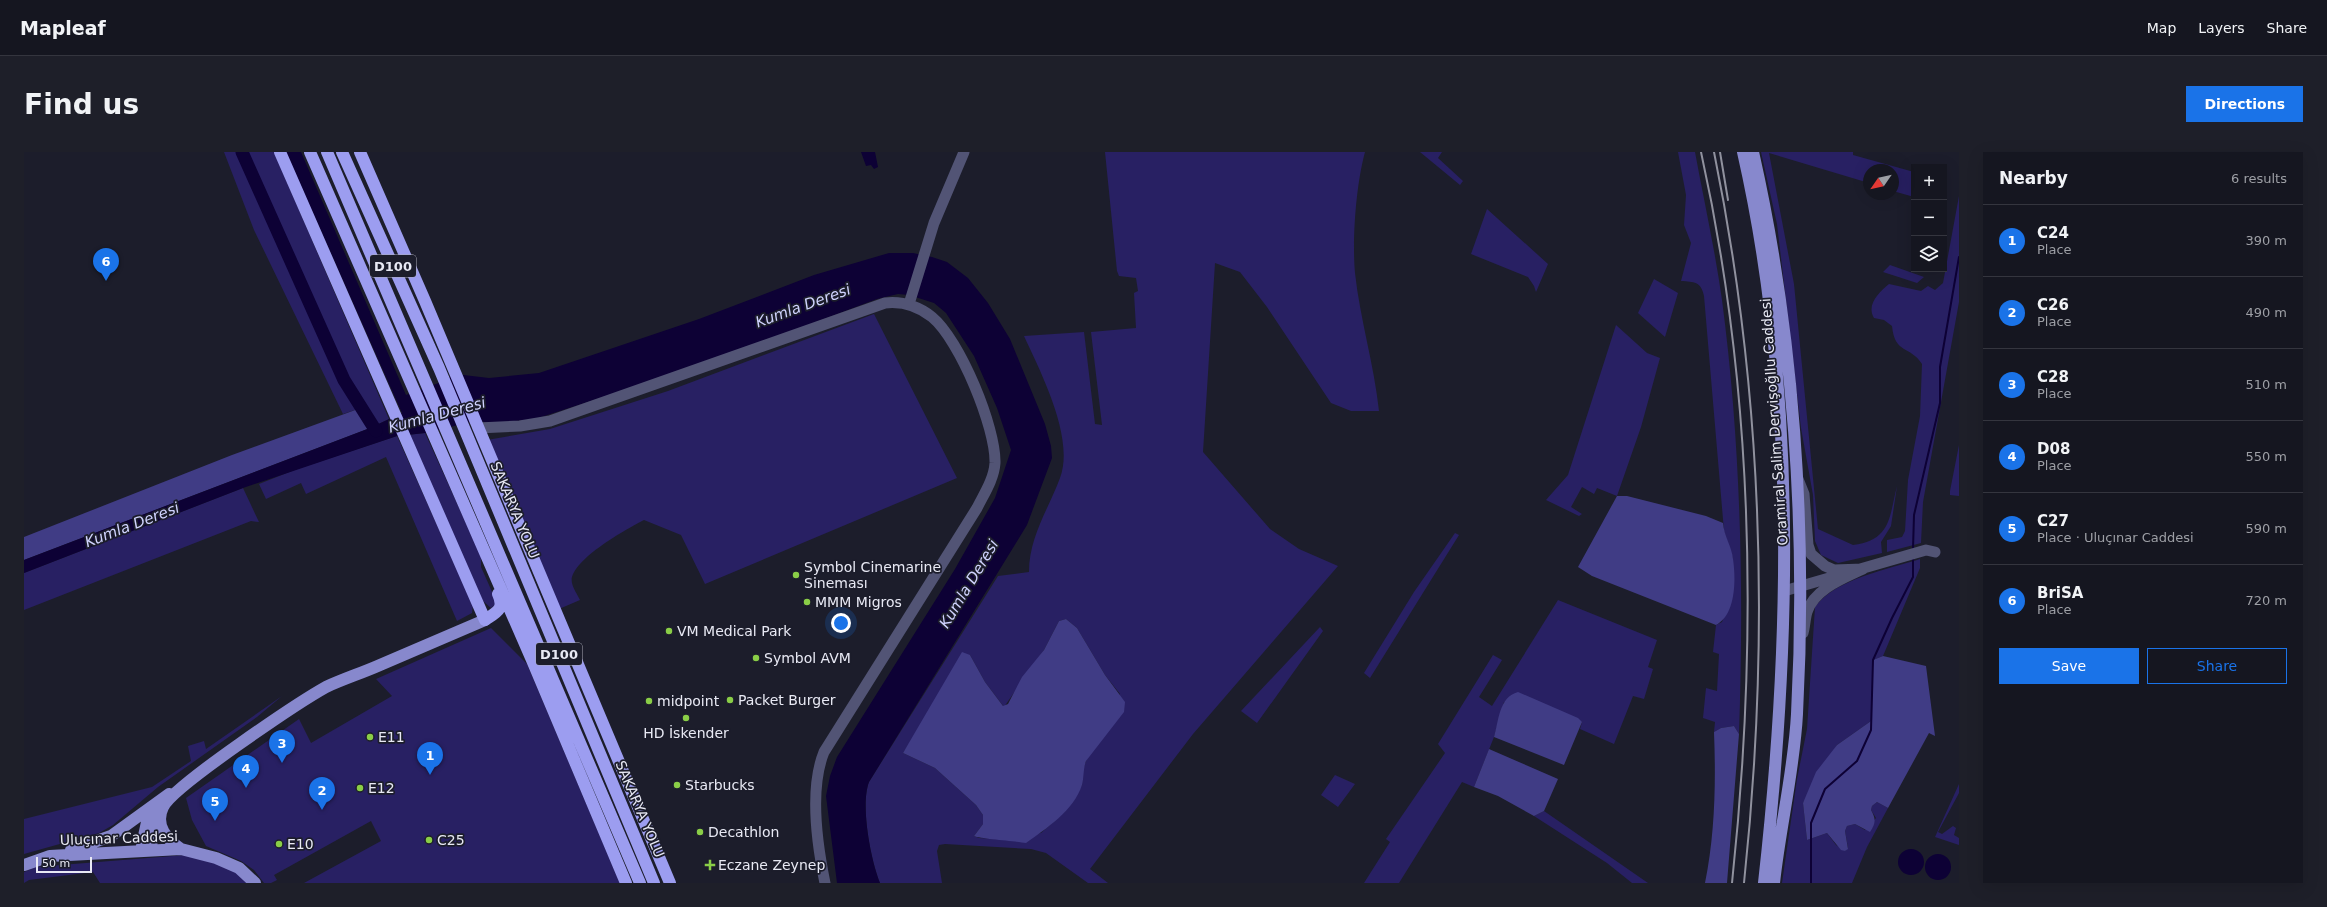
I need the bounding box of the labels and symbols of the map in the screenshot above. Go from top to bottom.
north arrow [1863,164,1899,200]
pin: 6 [93,248,119,281]
road number: D100 [370,255,416,277]
water label: Kumla Deresi [753,280,854,332]
street label: Oramiral Salim Dervişoğllu Caddesi [1757,298,1791,546]
water label: Kumla Deresi [386,393,488,437]
street label: SAKARYA YOLU [487,459,543,561]
water label: Kumla Deresi [82,498,183,551]
water label: Kumla Deresi [936,536,1003,631]
place label: Symbol Cinemarine Sineması [804,559,941,591]
marker: Symbol Cinemarine Sineması [791,570,801,580]
place label: MMM Migros [815,594,902,610]
marker: MMM Migros [802,597,812,607]
your location [831,613,851,633]
place label: VM Medical Park [677,623,792,639]
marker: VM Medical Park [664,626,674,636]
road number: D100 [536,643,582,665]
place label: Symbol AVM [764,650,851,666]
marker: Symbol AVM [751,653,761,663]
place label: Packet Burger [738,692,836,708]
place label: midpoint [657,693,720,709]
marker: Packet Burger [725,695,735,705]
marker: midpoint [644,696,654,706]
marker: HD İskender [681,713,691,723]
place label: HD İskender [643,724,729,741]
place label: E11 [378,729,405,745]
pin: 3 [269,730,295,763]
marker: E11 [365,732,375,742]
pin: 1 [417,742,443,775]
pin: 4 [233,755,259,788]
street label: SAKARYA YOLU [612,758,668,860]
pin: 2 [309,777,335,810]
place label: Starbucks [685,777,755,793]
place label: E12 [368,780,395,796]
marker: Starbucks [672,780,682,790]
marker: E12 [355,783,365,793]
pin: 5 [202,788,228,821]
place label: Decathlon [708,824,779,840]
marker: Decathlon [695,827,705,837]
street label: Uluçınar Caddesi [60,828,178,848]
place label: C25 [437,832,465,848]
marker: C25 [424,835,434,845]
place label: E10 [287,836,314,852]
marker: E10 [274,839,284,849]
scale bar [36,855,92,874]
place label: Eczane Zeynep [718,857,825,873]
marker: Eczane Zeynep [705,860,715,870]

